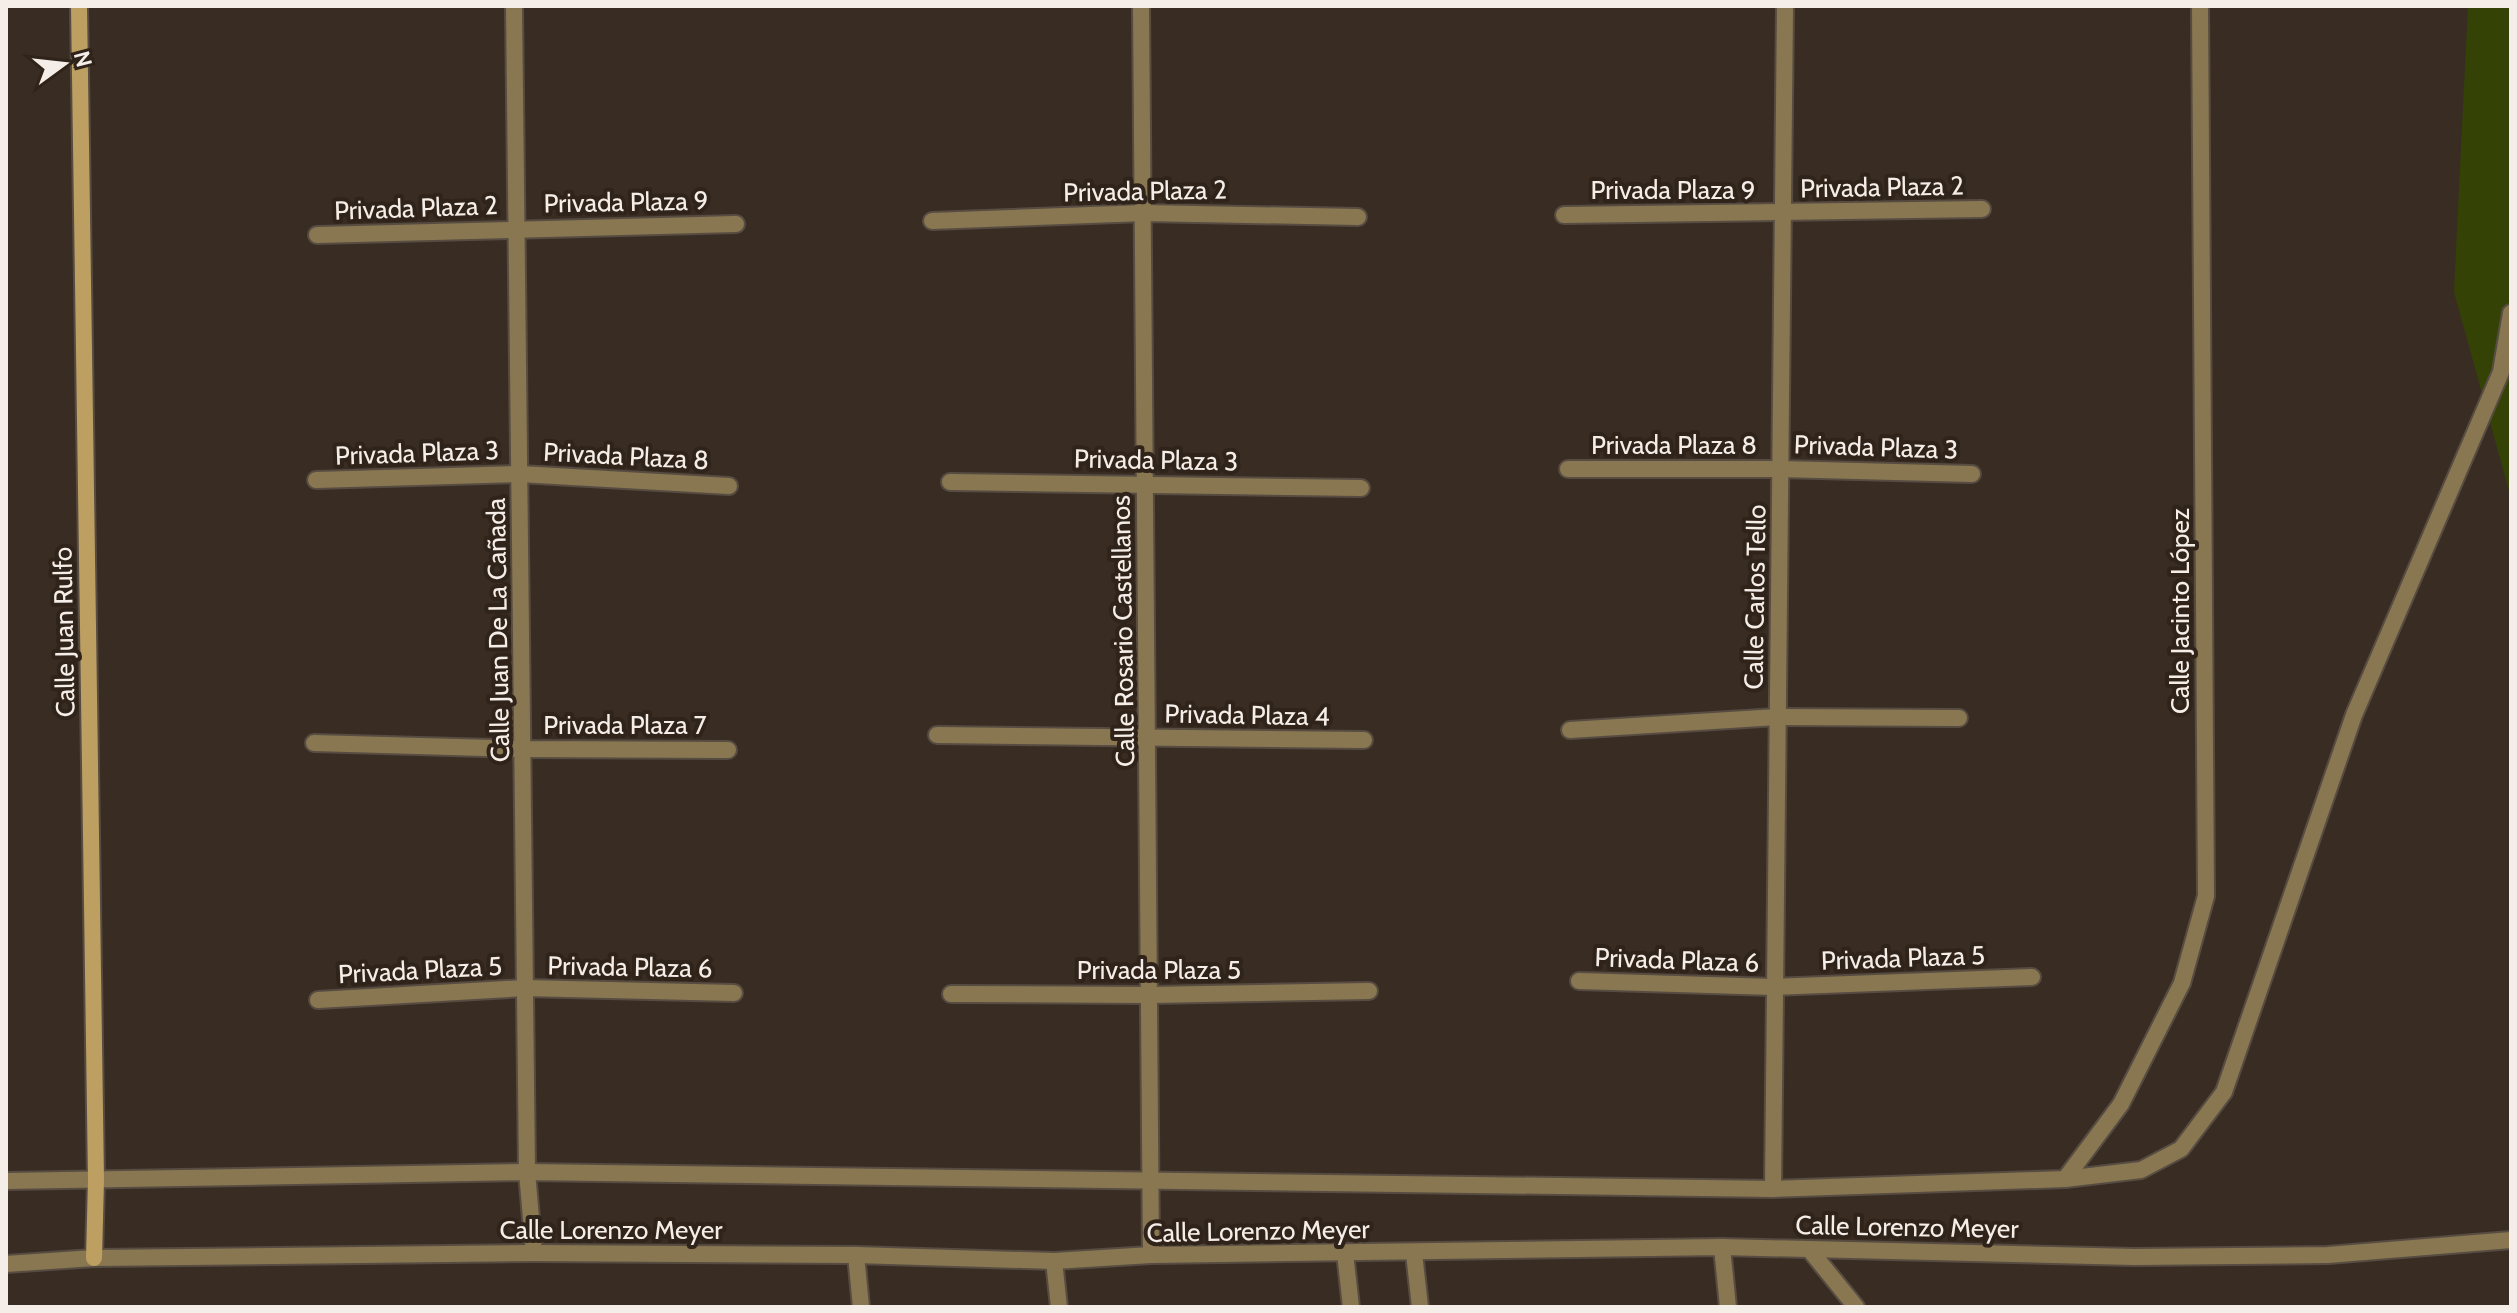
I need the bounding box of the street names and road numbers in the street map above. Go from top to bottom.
street label: Privada Plaza 2 [1800,170,1964,204]
street label: Privada Plaza 2 [1063,174,1227,208]
street label: Privada Plaza 9 [1591,174,1755,206]
street label: Privada Plaza 9 [543,185,709,219]
street label: Privada Plaza 2 [334,189,498,227]
street label: Privada Plaza 3 [1793,428,1959,466]
street label: Privada Plaza 8 [1591,429,1757,461]
street label: Privada Plaza 3 [334,434,500,472]
street label: Privada Plaza 8 [542,436,710,476]
street label: Privada Plaza 3 [1074,443,1238,477]
street label: Calle Rosario Castellanos [1105,495,1141,767]
street label: Calle Juan De La Cañada [480,497,516,762]
street label: Calle Carlos Tello [1737,504,1773,690]
street label: Calle Jacinto López [2164,508,2196,714]
street label: Calle Juan Rulfo [47,547,81,717]
street label: Privada Plaza 4 [1164,698,1330,732]
street label: Privada Plaza 7 [543,709,707,741]
street label: Privada Plaza 5 [1820,939,1986,977]
street label: Privada Plaza 6 [1594,941,1760,979]
street label: Privada Plaza 5 [337,950,503,990]
street label: Privada Plaza 6 [547,950,713,984]
street label: Privada Plaza 5 [1077,954,1241,986]
street label: Calle Lorenzo Meyer [1795,1209,2020,1245]
street label: Calle Lorenzo Meyer [1146,1213,1371,1249]
street label: Calle Lorenzo Meyer [499,1214,723,1246]

